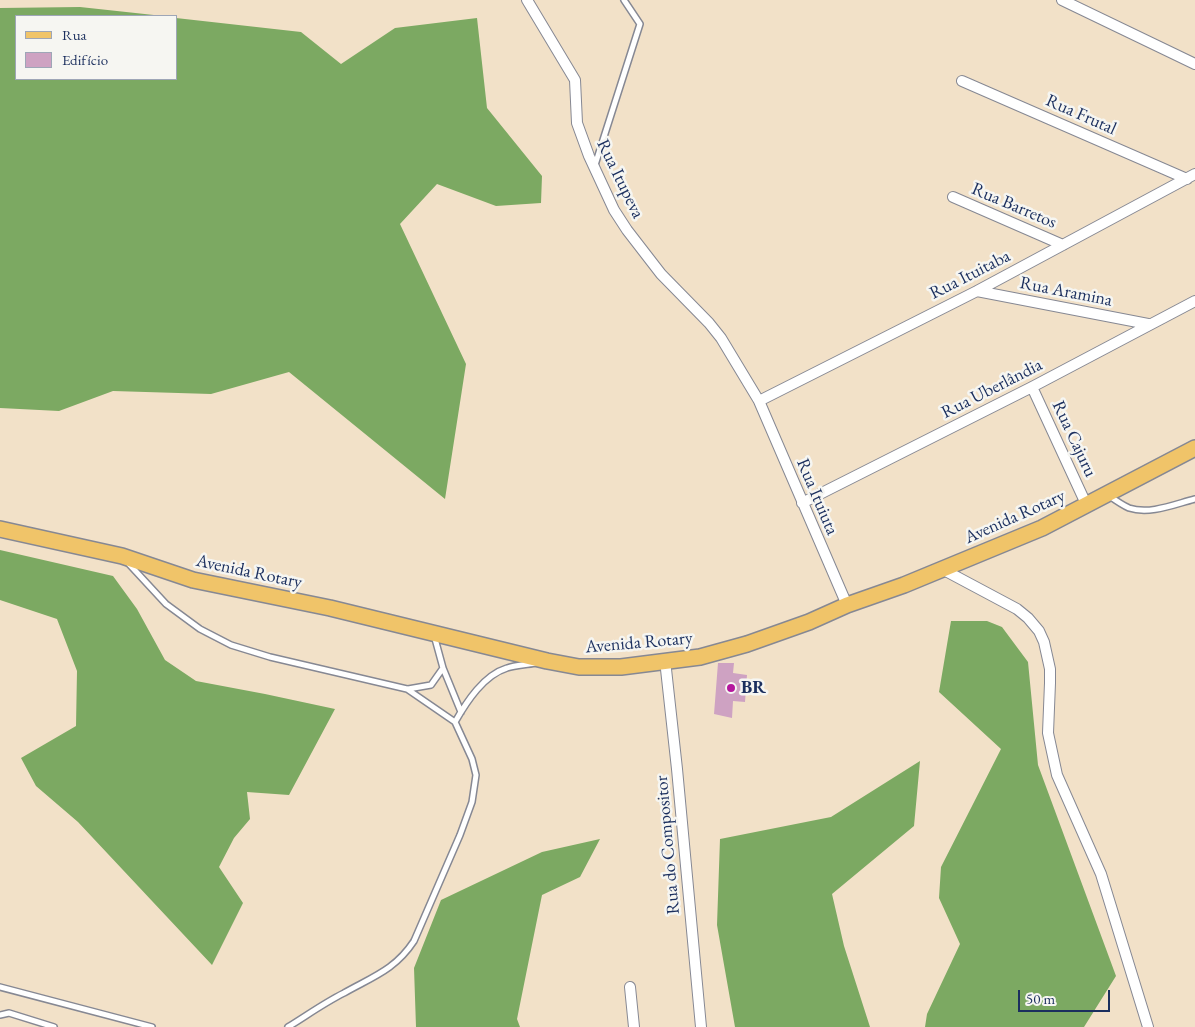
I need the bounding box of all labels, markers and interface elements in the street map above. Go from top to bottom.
legend [15,15,178,80]
text: Rua [62,25,87,44]
text: Edifício [62,50,108,69]
street label: Rua Frutal [1042,90,1120,140]
street label: Rua Itupeva [592,136,648,222]
street label: Rua Barretos [968,178,1060,234]
street label: Rua Ituitaba [926,245,1014,305]
street label: Rua Aramina [1018,272,1114,312]
street label: Rua Uberlândia [938,354,1046,424]
street label: Rua Cajuru [1047,397,1101,481]
street label: Rua Ituiuta [791,455,843,539]
street label: Avenida Rotary [961,485,1069,549]
street label: Avenida Rotary [194,550,304,594]
street label: Avenida Rotary [584,628,694,658]
place label: BR [741,677,766,699]
marker: BR [725,682,737,694]
street label: Rua do Compositor [651,775,685,915]
scale bar [1020,980,1112,1012]
text: 50 m [1026,989,1055,1008]

